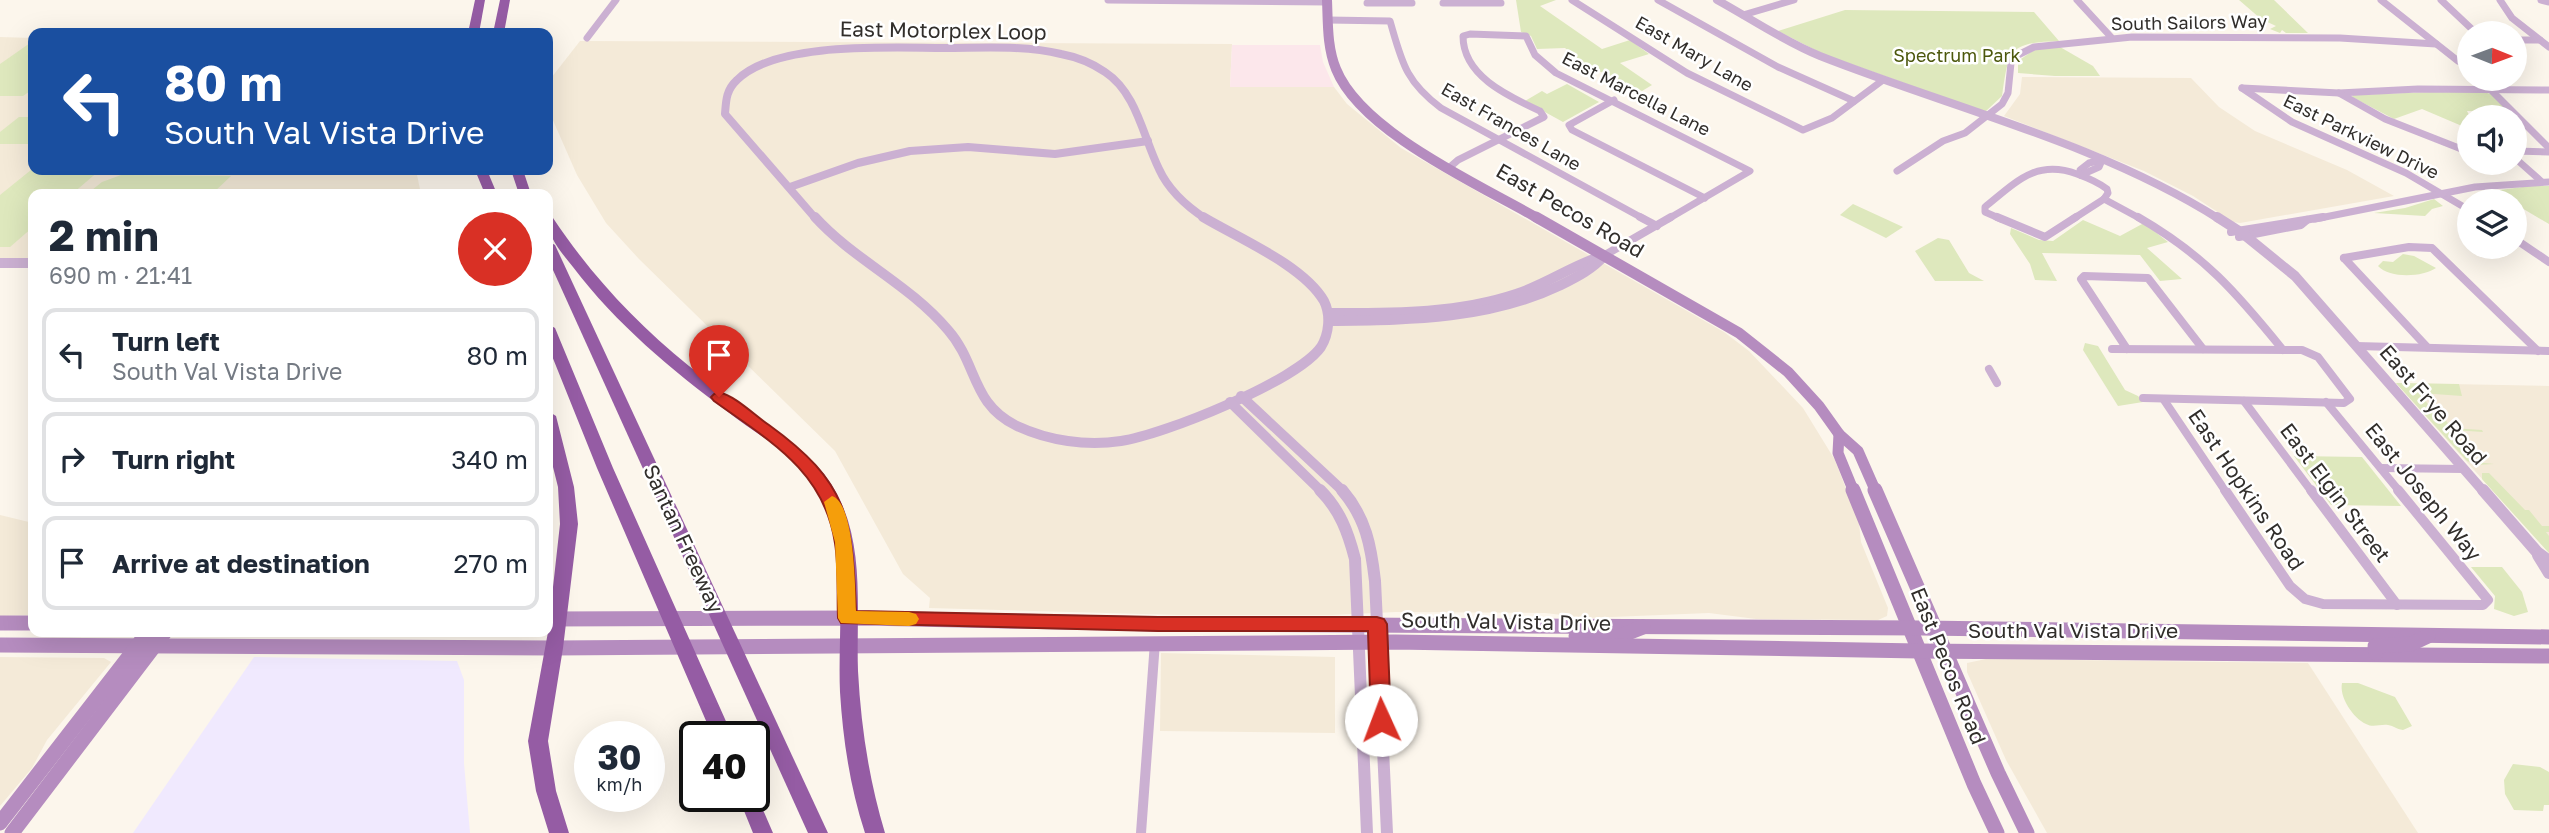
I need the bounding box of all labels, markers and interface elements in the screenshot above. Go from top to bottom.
street label: South Sailors Way [2111,10,2267,34]
street label: East Mary Lane [1632,11,1757,96]
street label: East Motorplex Loop [839,15,1047,45]
north arrow [2457,21,2527,91]
map controls [2457,21,2527,259]
park label: Spectrum Park [1893,44,2021,66]
street label: East Marcella Lane [1559,46,1714,140]
text: 80 m [164,53,282,112]
icon: left [49,56,140,147]
street label: East Frances Lane [1438,77,1585,175]
street label: East Parkview Drive [2280,89,2443,183]
button: sound [2457,105,2527,175]
text: South Val Vista Drive [164,113,485,151]
street label: East Pecos Road [1492,157,1649,263]
button: layers [2457,189,2527,259]
text: 2 min [49,210,159,260]
button: close [458,212,532,286]
text: 690 m · 21:41 [49,261,192,289]
pin [689,325,749,397]
text: Turn left [112,326,220,357]
icon: left [53,336,91,374]
icon: arrive [700,336,738,374]
street label: East Frye Road [2374,339,2493,470]
text: 80 m [467,340,528,371]
text: South Val Vista Drive [112,357,342,385]
street label: East Hopkins Road [2183,404,2310,575]
street label: East Joseph Way [2360,417,2488,566]
street label: East Elgin Street [2275,418,2397,567]
icon: right [53,440,91,478]
text: Turn right [112,444,235,475]
text: 340 m [451,444,528,475]
street label: Santan Freeway [638,460,730,617]
icon: arrive [53,544,91,582]
text: Arrive at destination [112,548,370,579]
text: 270 m [454,548,528,579]
street label: East Pecos Road [1906,583,1992,748]
street label: South Val Vista Drive [1401,606,1611,636]
street label: South Val Vista Drive [1968,617,2178,643]
position arrow [1344,683,1418,757]
speed limit sign: 40 [679,721,770,812]
text: 30 [597,736,642,778]
text: km/h [597,773,642,795]

